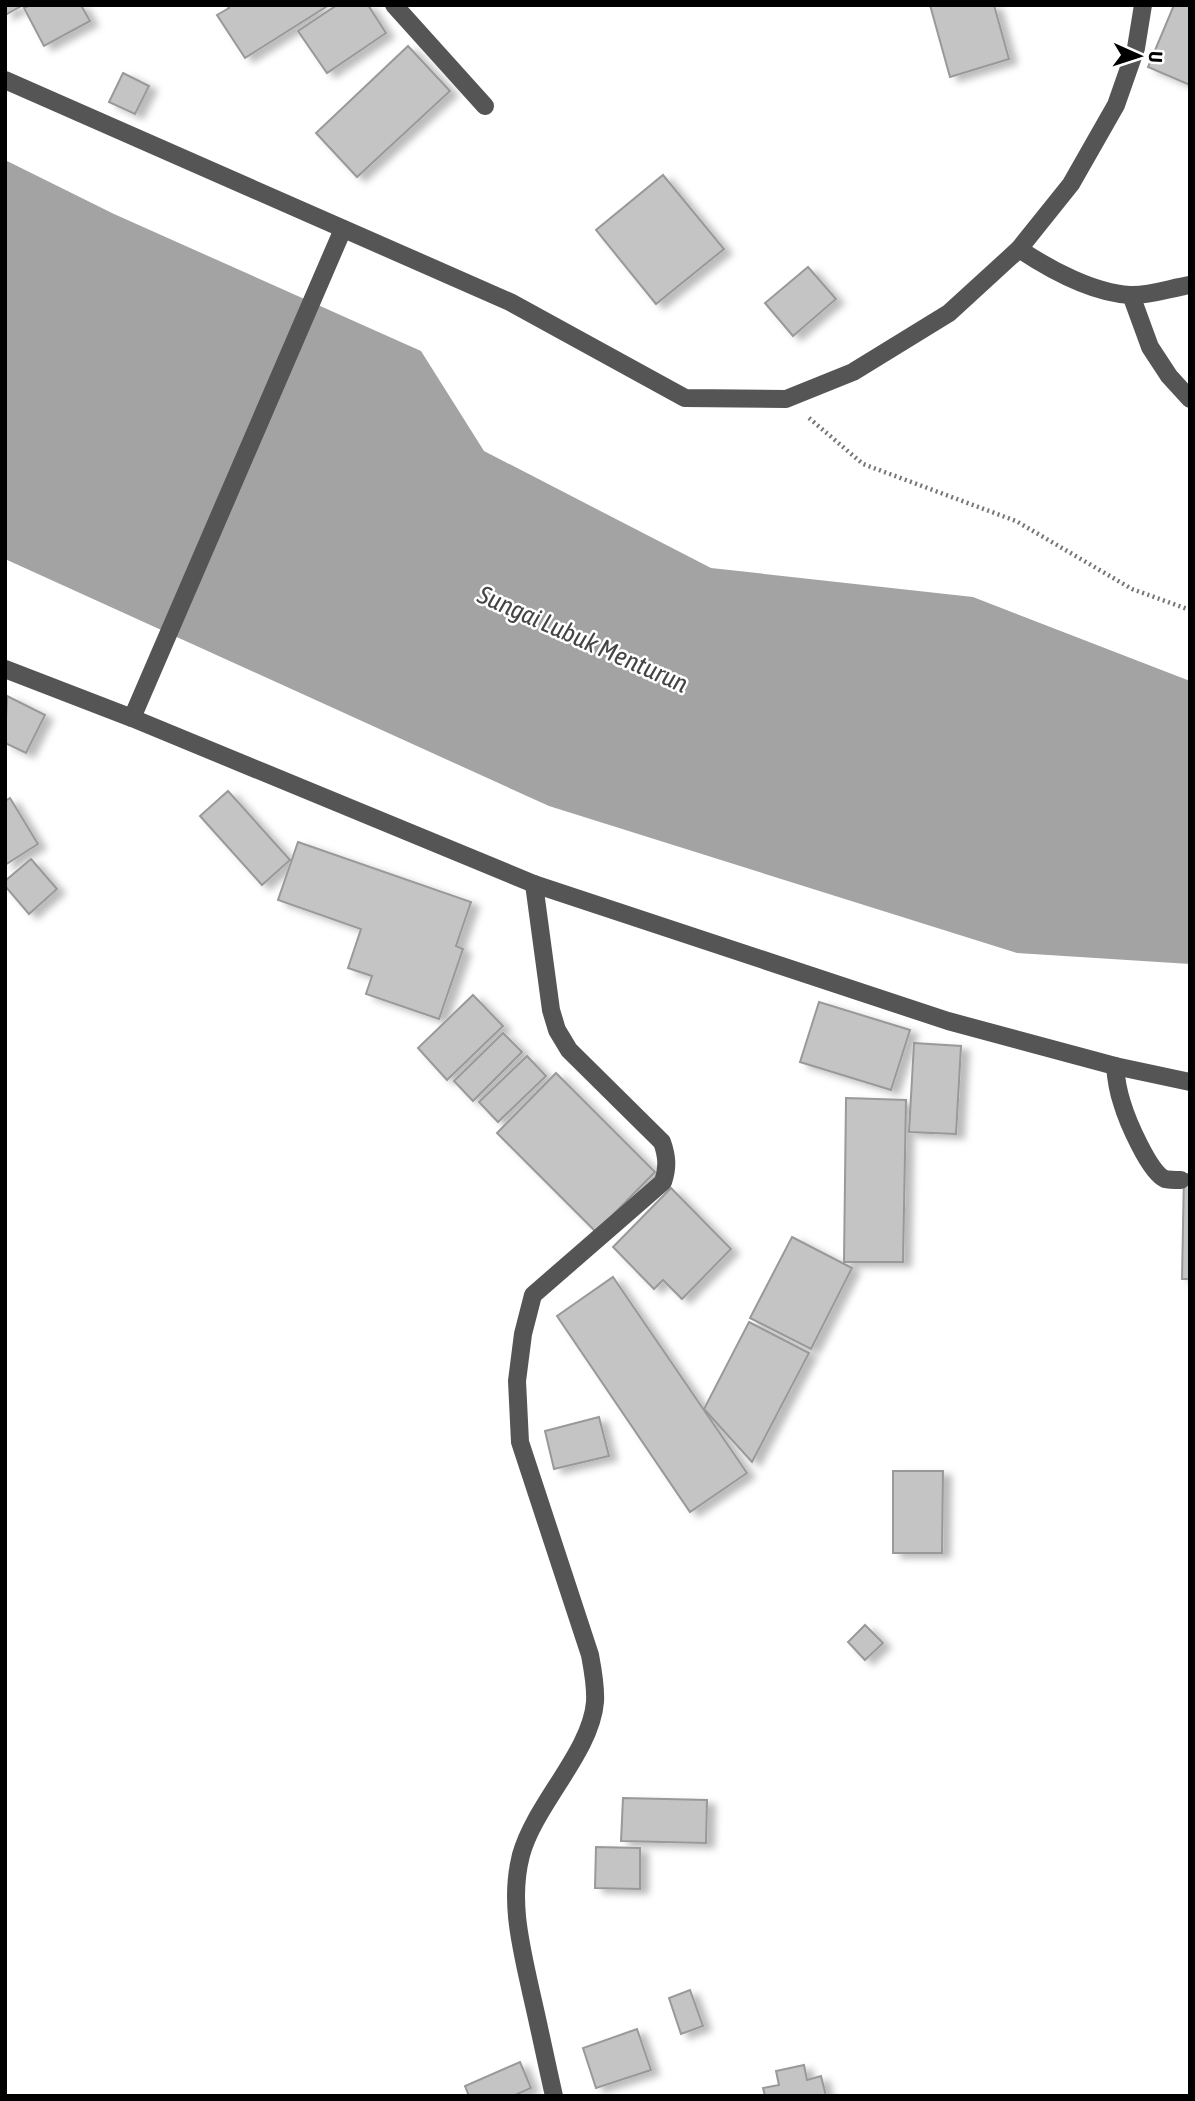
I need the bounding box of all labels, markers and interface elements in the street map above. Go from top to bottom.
north arrow [1104,21,1174,91]
text: U [1145,51,1167,63]
water label: Sungai Lubuk Menturun [472,579,693,699]

